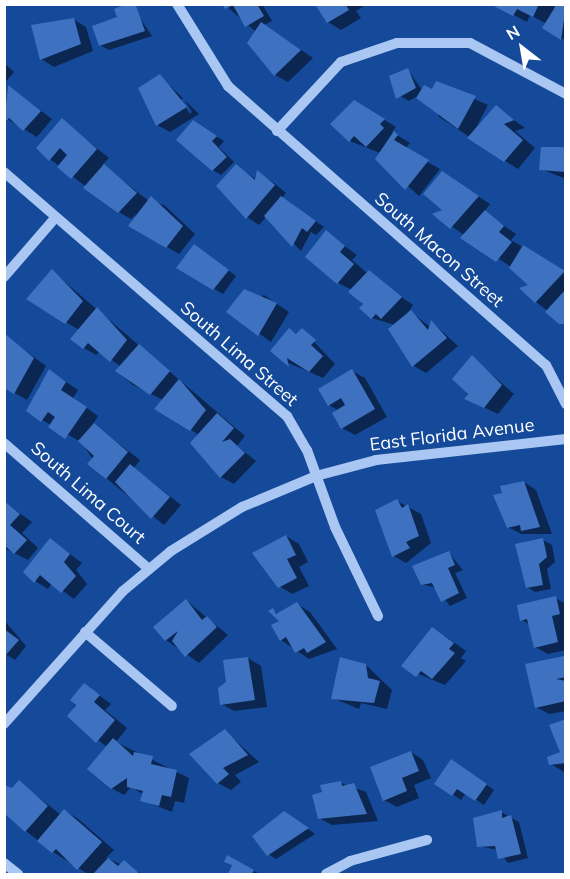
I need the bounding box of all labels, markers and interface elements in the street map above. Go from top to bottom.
north arrow [492,18,552,78]
text: N [502,21,523,44]
street label: South Macon Street [370,188,508,312]
street label: South Lima Street [176,297,302,411]
street label: East Florida Avenue [369,414,535,456]
street label: South Lima Court [26,437,150,549]

